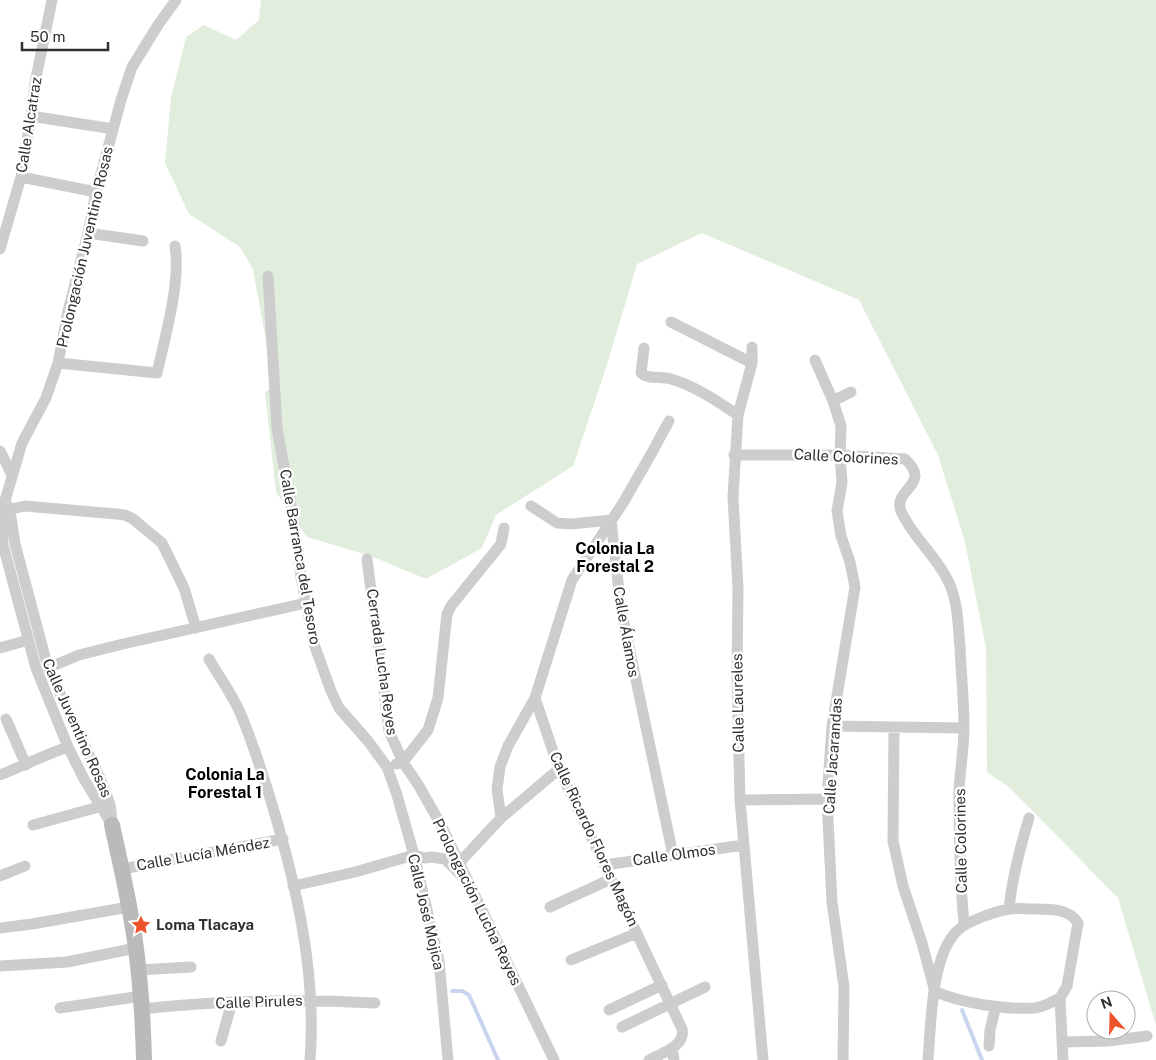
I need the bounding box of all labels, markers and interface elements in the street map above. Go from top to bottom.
scale bar [22,20,109,52]
text: 50 m [30,28,65,45]
street label: Calle Alcatraz [13,76,44,174]
street label: Prolongación Juventino Rosas [53,145,116,349]
street label: Calle Colorines [793,445,899,468]
street label: Calle Barranca del Tesoro [277,468,324,646]
district label: Colonia La Forestal 2 [575,539,655,576]
street label: Calle Álamos [610,585,643,678]
street label: Cerrada Lucha Reyes [364,588,401,736]
street label: Calle Laureles [728,653,747,753]
street label: Calle Juventino Rosas [39,656,116,800]
street label: Calle Jacarandas [820,697,845,815]
street label: Calle Ricardo Flores Magón [546,749,642,929]
district label: Colonia La Forestal 1 [185,765,265,802]
street label: Calle Colorines [951,788,970,894]
street label: Prolongación Lucha Reyes [430,816,525,988]
street label: Calle Lucía Méndez [135,833,271,874]
street label: Calle Olmos [631,840,716,869]
street label: Calle José Mojica [405,852,448,972]
place icon: Loma Tlacaya [130,914,152,936]
place label: Loma Tlacaya [156,916,254,933]
north arrow [1086,990,1136,1040]
street label: Calle Pirules [215,991,303,1012]
text: N [1099,993,1114,1012]

